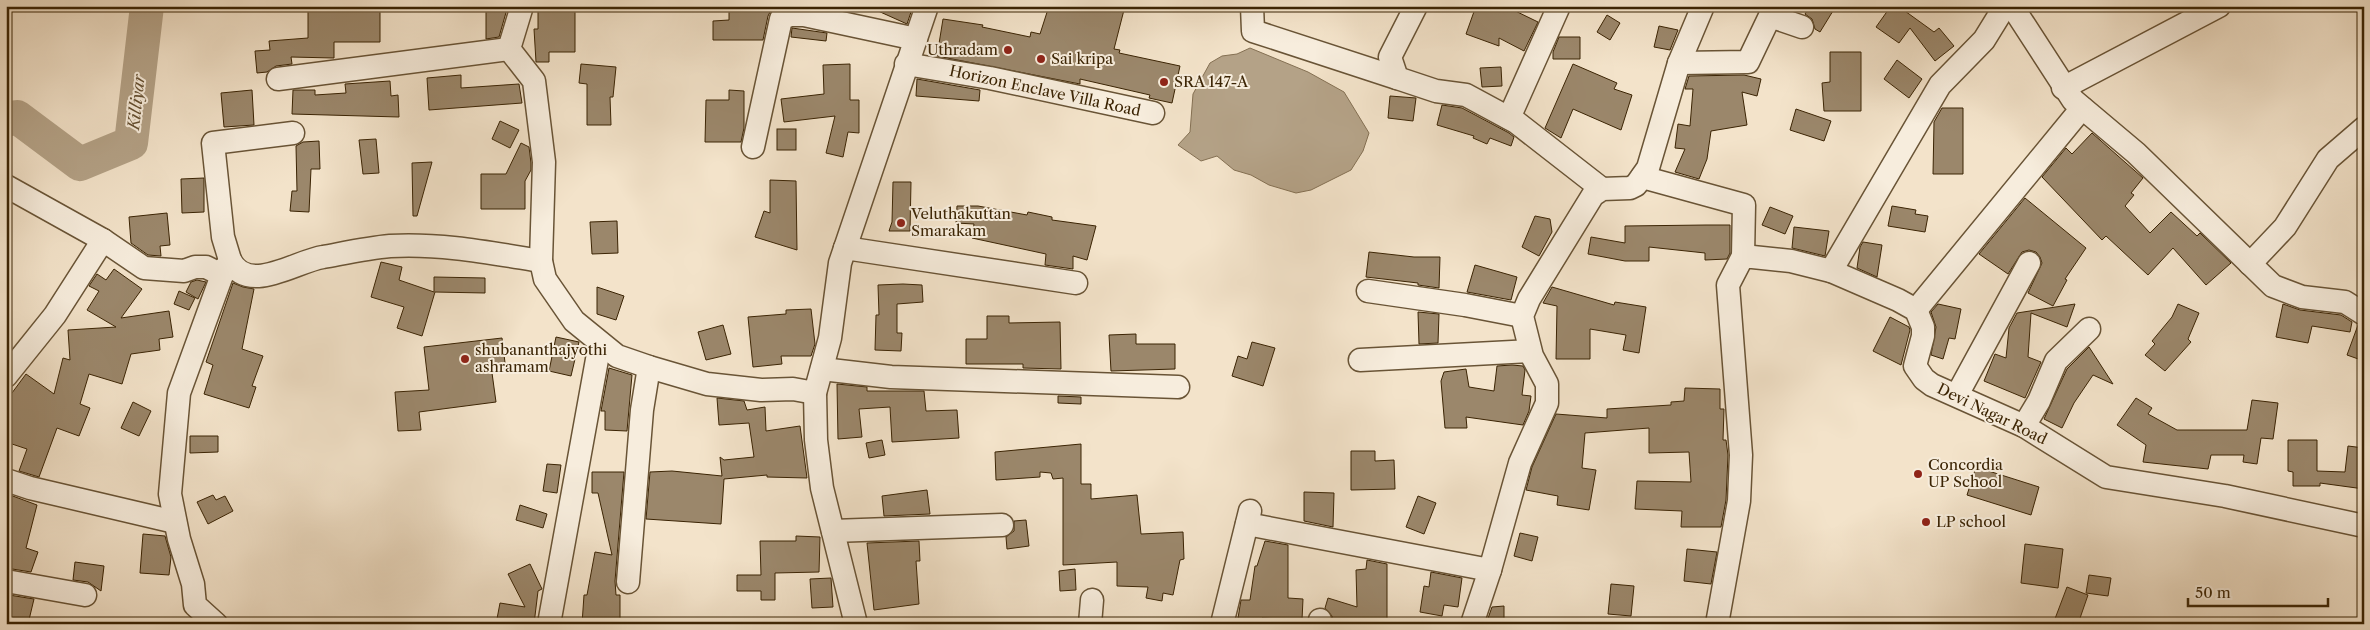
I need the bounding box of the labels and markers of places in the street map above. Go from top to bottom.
place label: Uthradam [927,40,998,59]
marker: Uthradam [1002,44,1014,56]
place label: Sai kripa [1051,49,1113,68]
marker: Sai kripa [1035,53,1047,65]
place label: SRA 147-A [1174,72,1249,91]
marker: SRA 147-A [1158,76,1170,88]
place label: Veluthakuttan Smarakam [910,204,1012,240]
marker: Veluthakuttan Smarakam [895,217,907,229]
place label: shubananthajyothi ashramam [475,340,608,376]
marker: shubananthajyothi ashramam [459,353,471,365]
place label: Concordia UP School [1928,455,2003,491]
marker: Concordia UP School [1912,468,1924,480]
place label: LP school [1936,512,2007,531]
marker: LP school [1920,516,1932,528]

